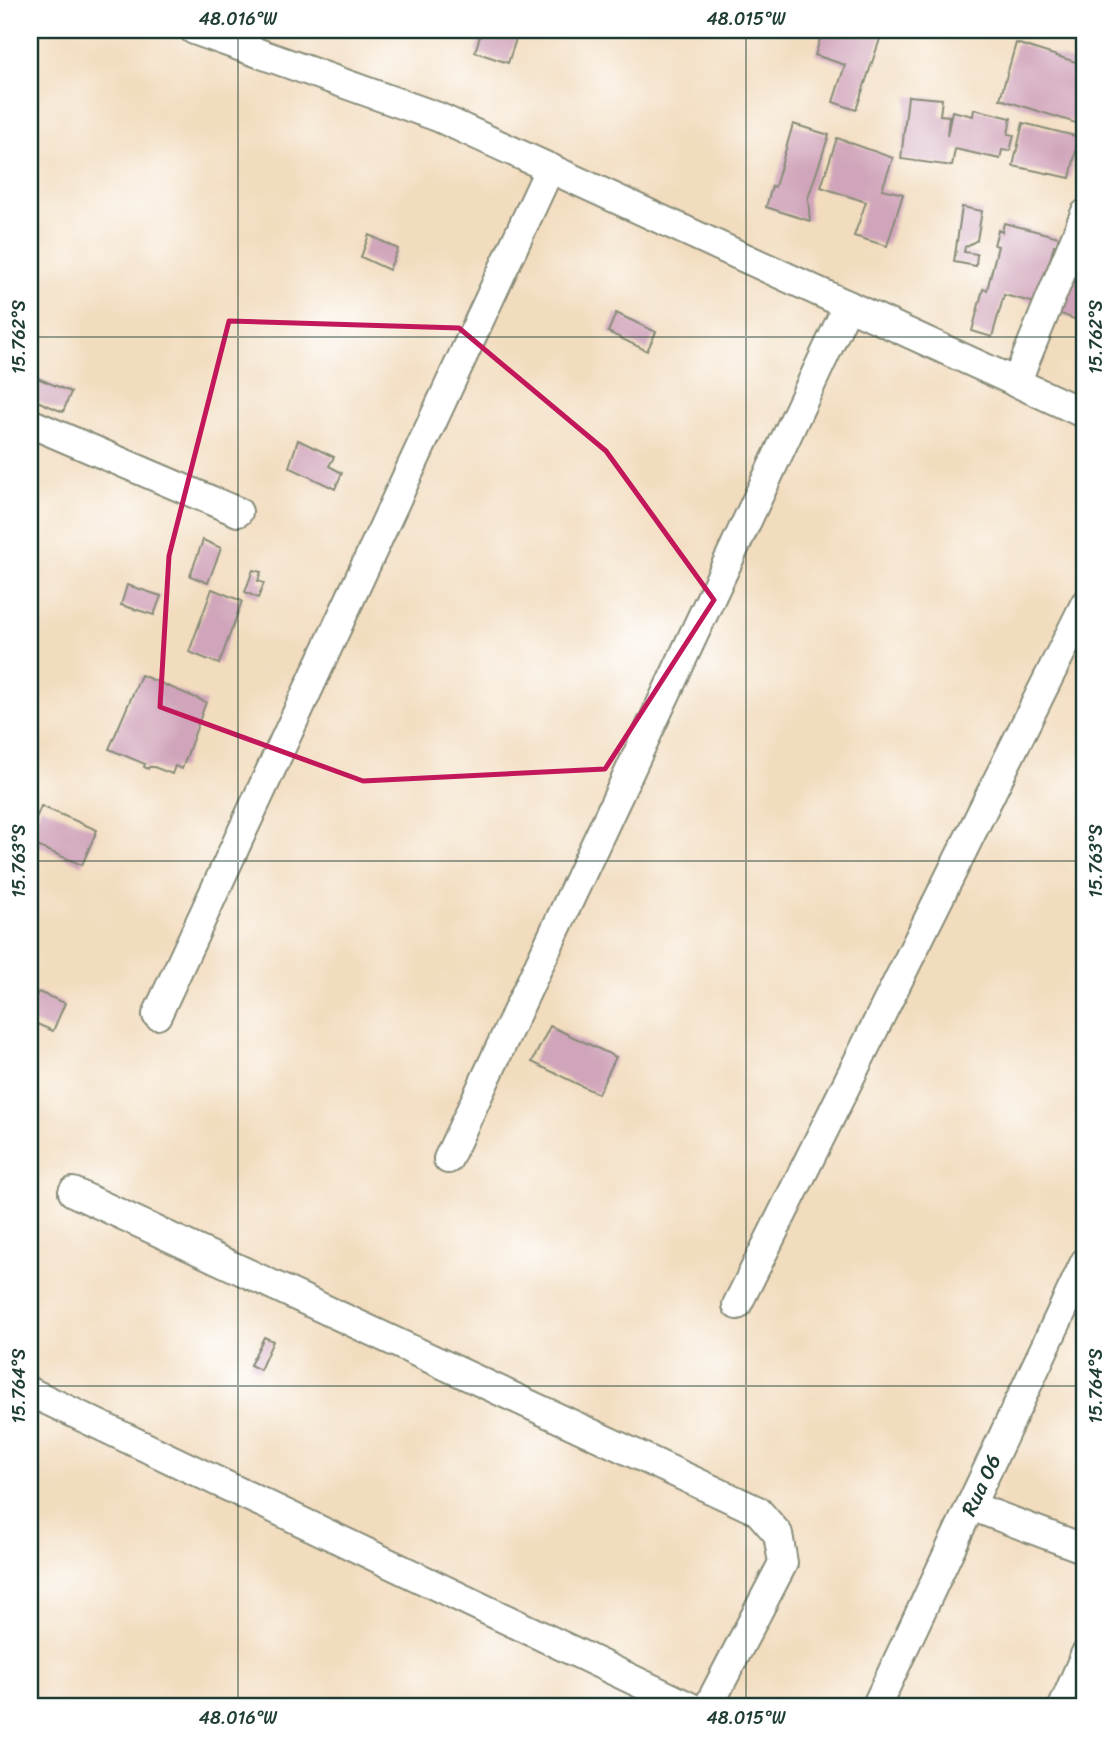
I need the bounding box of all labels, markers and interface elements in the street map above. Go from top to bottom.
text: 48.016°W [199,3,278,35]
text: 48.015°W [706,3,787,35]
text: 15.762°S [3,300,35,374]
text: 15.762°S [1080,300,1112,374]
text: 15.763°S [3,824,35,898]
text: 15.763°S [1080,824,1112,898]
text: 15.764°S [3,1349,35,1423]
text: 15.764°S [1080,1349,1112,1423]
street label: Rua 06 [950,1447,1012,1523]
text: 48.016°W [199,1702,278,1734]
text: 48.015°W [706,1702,787,1734]

